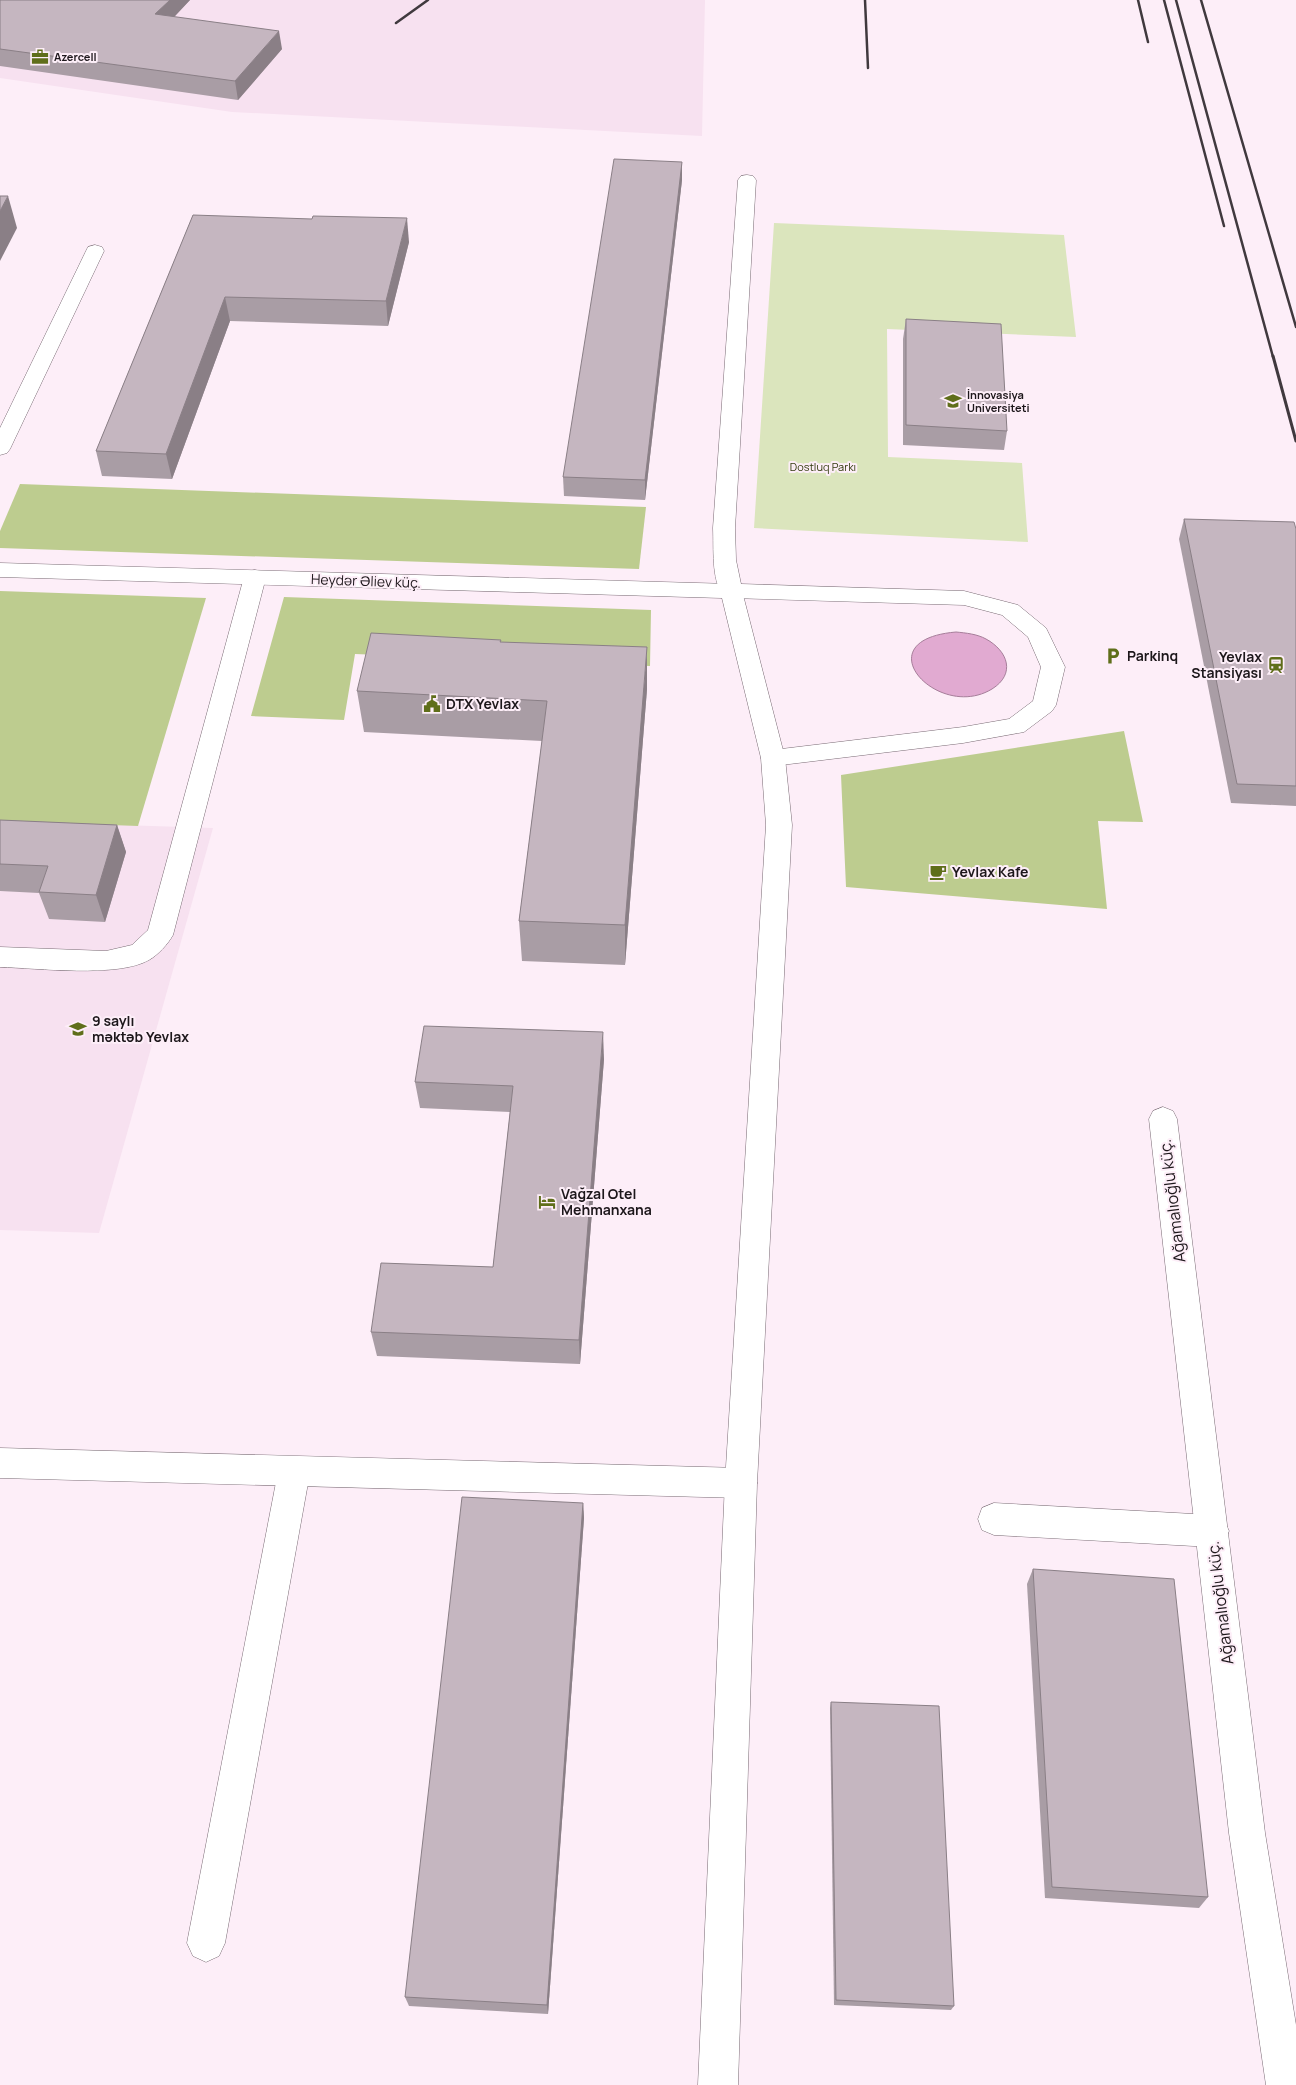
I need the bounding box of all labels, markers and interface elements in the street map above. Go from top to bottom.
office icon: Azercell [30,47,50,67]
place label: Azercell [54,49,97,64]
place label: İnnovasiya Universiteti [967,387,1030,415]
school or university icon: İnnovasiya Universiteti [943,391,963,411]
park label: Dostluq Parkı [790,459,856,474]
street label: Heydər Əliev küç. [311,569,421,592]
parking icon: Parkinq [1103,646,1123,666]
place label: Parkinq [1127,646,1178,665]
place label: Yevlax Stansiyası [1191,647,1262,682]
station icon: Yevlax Stansiyası [1266,655,1286,675]
public building icon: DTX Yevlax [422,694,442,714]
place label: DTX Yevlax [446,694,519,713]
cafe icon: Yevlax Kafe [928,862,948,882]
place label: Yevlax Kafe [952,862,1028,881]
place label: 9 saylı məktəb Yevlax [92,1011,189,1046]
school or university icon: 9 saylı məktəb Yevlax [68,1019,88,1039]
street label: Ağamalıoğlu küç. [1154,1138,1190,1264]
place label: Vağzal Otel Mehmanxana [561,1184,652,1219]
hotel icon: Vağzal Otel Mehmanxana [537,1192,557,1212]
street label: Ağamalıoğlu küç. [1202,1540,1238,1666]

